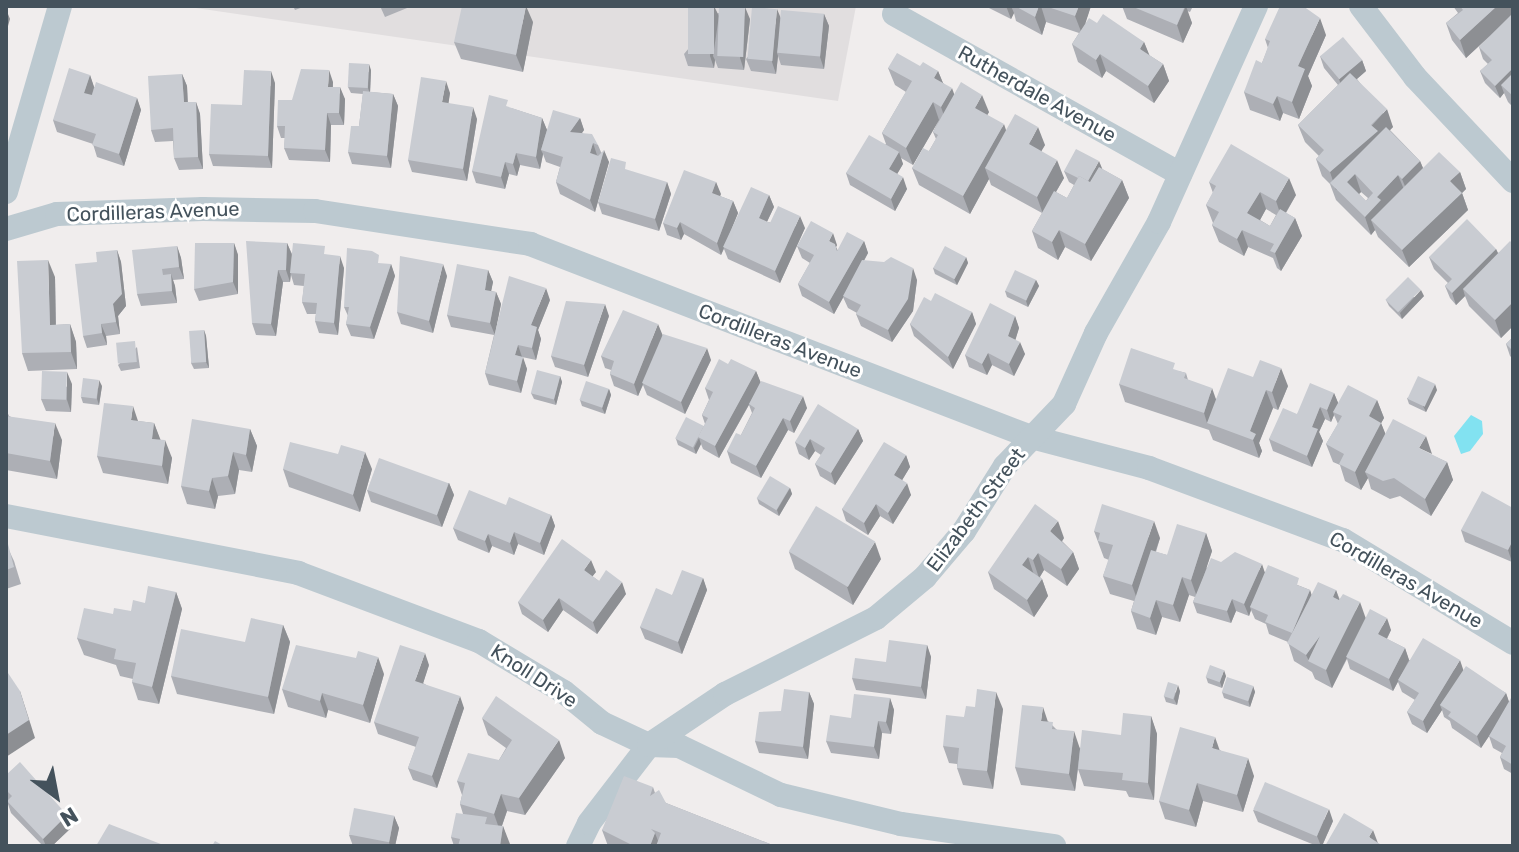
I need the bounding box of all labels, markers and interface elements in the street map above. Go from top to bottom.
street label: Rutherdale Avenue [953,40,1121,148]
street label: Cordilleras Avenue [66,197,240,227]
street label: Cordilleras Avenue [695,299,865,383]
street label: Elizabeth Street [922,443,1030,577]
street label: Cordilleras Avenue [1325,526,1487,634]
street label: Knoll Drive [486,639,582,713]
north arrow [16,756,96,836]
text: N [55,801,83,832]

